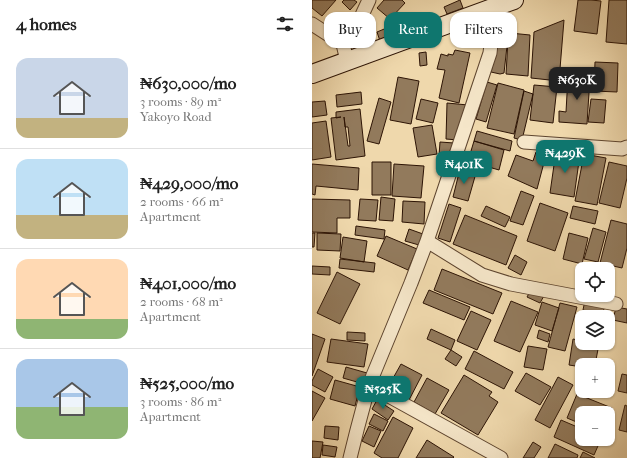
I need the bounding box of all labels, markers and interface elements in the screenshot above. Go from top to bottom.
chip: Buy [324,12,376,48]
chip: Rent [384,12,442,48]
chip: Filters [450,12,517,48]
icon: filters [274,13,296,35]
text: 4 homes [16,14,76,34]
pin: ₦630K [549,67,605,101]
text: ₦630K [558,72,596,87]
text: ₦630,000/mo [140,73,236,93]
icon: home [48,74,96,122]
text: 3 rooms · 89 m² [140,94,221,109]
text: Yakoyo Road [140,109,211,124]
pin: ₦429K [537,140,593,174]
text: ₦429K [545,145,585,160]
pin: ₦401K [436,151,492,185]
text: ₦401K [445,156,483,171]
text: ₦429,000/mo [140,173,238,193]
icon: home [48,175,96,223]
text: 2 rooms · 66 m² [140,194,223,209]
text: Apartment [140,209,201,224]
map controls [575,262,615,446]
button: locate [575,262,615,302]
text: ₦401,000/mo [140,273,236,293]
icon: home [48,275,96,323]
text: 2 rooms · 68 m² [140,294,223,309]
text: Apartment [140,309,201,324]
button: layers [575,310,615,350]
button: + [575,358,615,398]
text: ₦525,000/mo [140,373,234,393]
icon: home [48,375,96,423]
pin: ₦525K [355,376,411,410]
text: ₦525K [365,381,401,396]
text: 3 rooms · 86 m² [140,394,221,409]
button: − [575,406,615,446]
text: Apartment [140,409,201,424]

